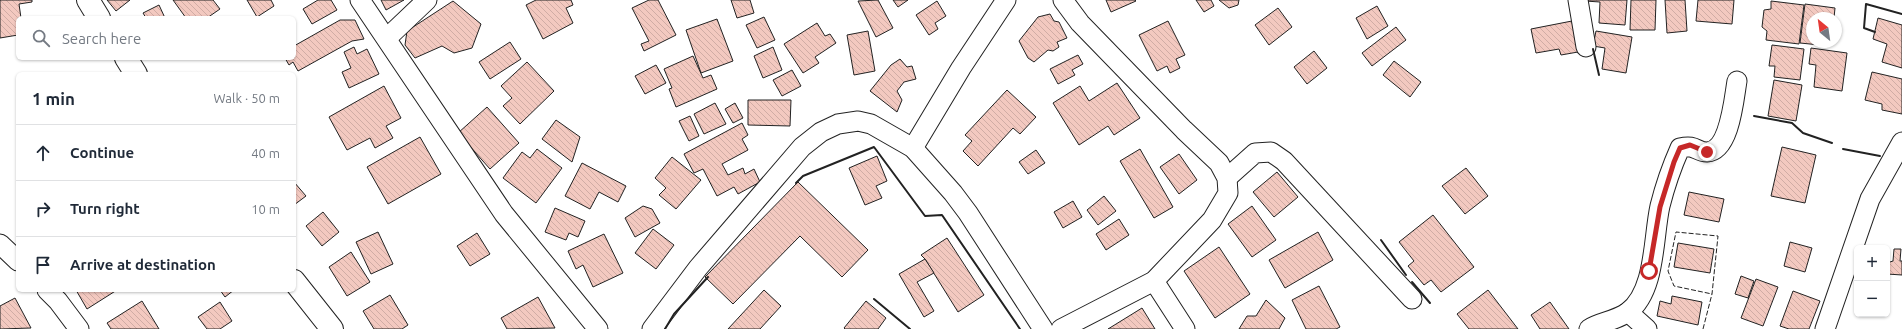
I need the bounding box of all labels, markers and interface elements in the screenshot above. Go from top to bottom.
north arrow [1806,12,1842,48]
search box [16,16,296,60]
icon: search [30,27,52,49]
text: Search here [62,30,141,47]
text: 1 min [32,89,75,108]
text: Walk · 50 m [214,91,280,105]
icon: ahead [32,142,54,164]
route end [1698,143,1716,161]
text: Continue [70,144,134,161]
text: 40 m [251,146,280,160]
icon: right [32,198,54,220]
text: Turn right [70,200,140,217]
text: 10 m [251,202,280,216]
map controls [1854,245,1890,317]
button: + [1854,245,1890,281]
icon: arrive [32,254,54,276]
text: Arrive at destination [70,256,216,273]
route start [1640,262,1658,280]
button: − [1854,281,1890,317]

